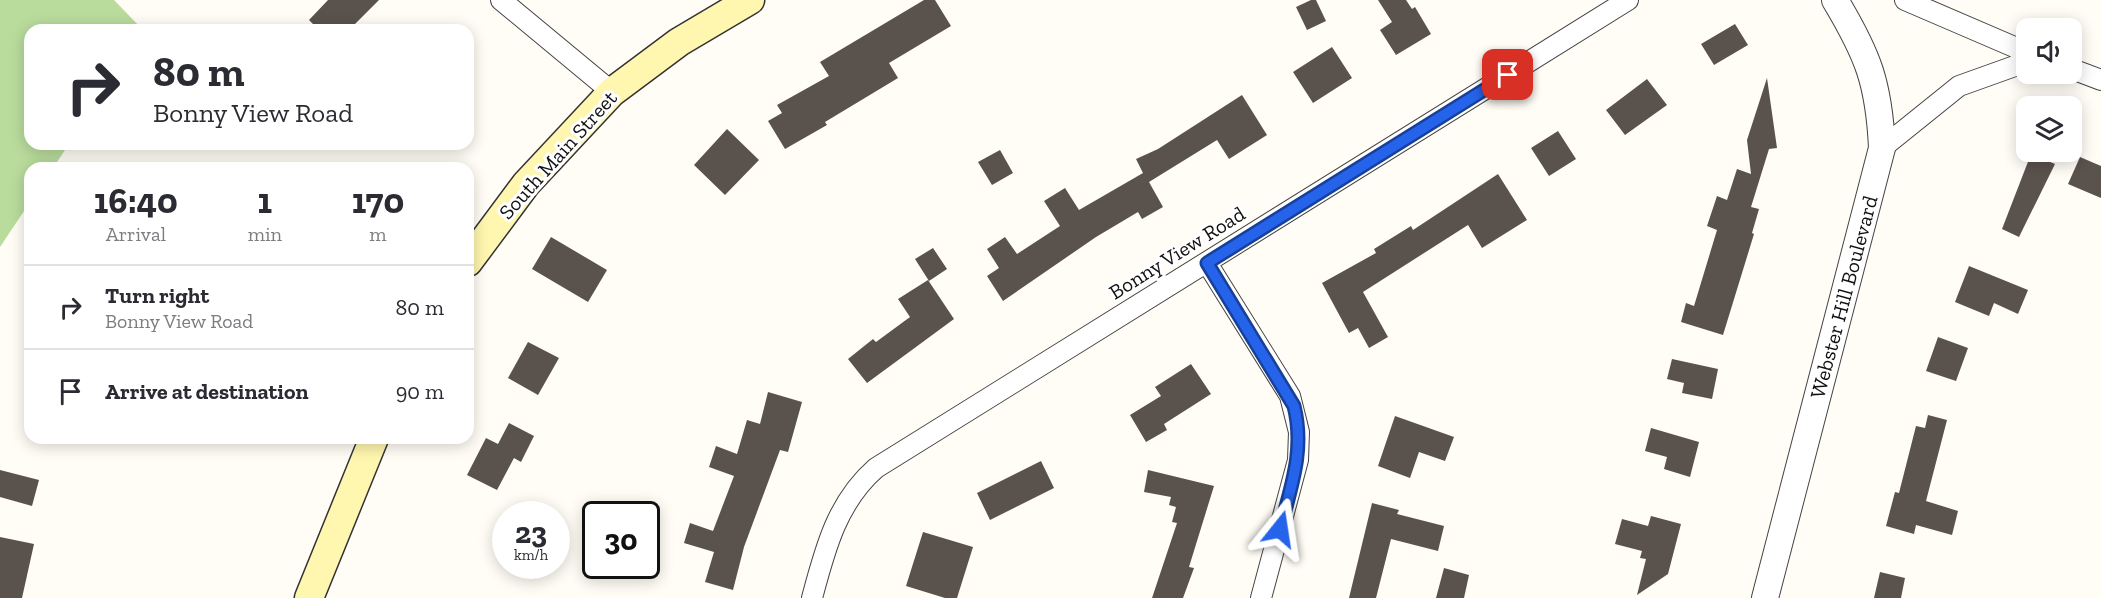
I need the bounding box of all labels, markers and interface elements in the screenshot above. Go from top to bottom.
map controls [2016,18,2082,162]
button: sound [2016,18,2082,84]
text: 80 m [153,46,244,97]
icon: right [54,48,132,126]
pin [1482,49,1533,100]
icon: arrive [1491,58,1524,91]
street label: South Main Street [493,85,622,224]
button: layers [2016,96,2082,162]
text: Bonny View Road [153,97,353,129]
text: 16:40 [94,179,178,222]
text: 1 [258,179,272,222]
text: 170 [352,179,404,222]
street label: Webster Hill Boulevard [1804,192,1883,401]
street label: Bonny View Road [1104,201,1250,304]
text: Arrival [106,222,166,246]
text: min [248,222,282,246]
text: m [369,222,387,246]
text: Turn right [105,282,209,309]
icon: right [54,291,87,324]
text: 80 m [396,294,444,321]
text: Bonny View Road [105,309,253,333]
icon: arrive [54,375,87,408]
text: Arrive at destination [105,378,308,405]
text: 90 m [396,378,444,405]
position arrow [1248,497,1312,561]
speed limit sign: 30 [582,501,660,579]
text: 23 [515,515,547,551]
text: km/h [514,546,548,564]

